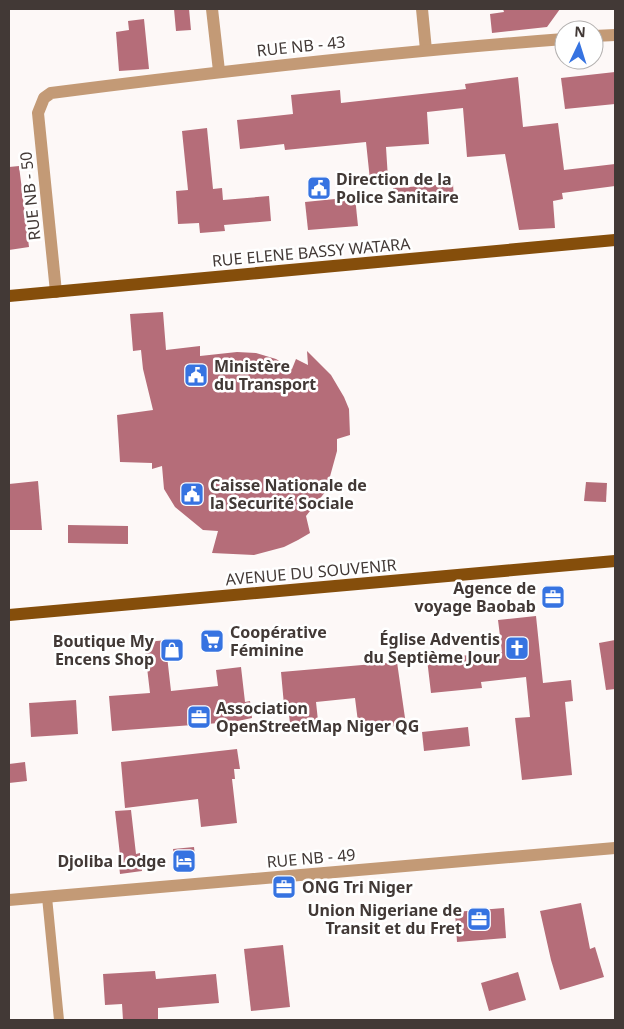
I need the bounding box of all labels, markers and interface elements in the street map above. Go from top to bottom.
north arrow [554,20,604,70]
text: N [574,22,586,41]
street label: RUE NB - 43 [256,30,346,62]
street label: RUE NB - 50 [14,151,46,241]
place label: Direction de la Police Sanitaire [336,168,459,208]
public building icon: Direction de la Police Sanitaire [306,175,332,201]
street label: RUE ELENE BASSY WATARA [211,232,412,272]
place label: Ministère du Transport [214,355,316,395]
public building icon: Ministère du Transport [183,362,209,388]
place label: Caisse Nationale de la Securité Sociale [210,474,367,514]
public building icon: Caisse Nationale de la Securité Sociale [179,481,205,507]
street label: AVENUE DU SOUVENIR [225,554,397,590]
place label: Agence de voyage Baobab [415,577,536,617]
office icon: Agence de voyage Baobab [540,584,566,610]
place label: Coopérative Féminine [230,621,327,661]
supermarket icon: Coopérative Féminine [199,628,225,654]
place label: Église Adventis du Septième Jour [363,628,500,668]
place label: Boutique My Encens Shop [53,630,155,670]
church icon: Église Adventis du Septième Jour [504,635,530,661]
shop icon: Boutique My Encens Shop [159,637,185,663]
place label: Association OpenStreetMap Niger QG [216,697,419,737]
office icon: Association OpenStreetMap Niger QG [186,704,212,730]
street label: RUE NB - 49 [266,843,356,873]
hotel icon: Djoliba Lodge [171,848,197,874]
place label: Djoliba Lodge [57,850,166,872]
office icon: ONG Tri Niger [271,874,297,900]
place label: ONG Tri Niger [302,876,413,898]
place label: Union Nigeriane de Transit et du Fret [307,899,462,939]
office icon: Union Nigeriane de Transit et du Fret [466,906,492,932]

